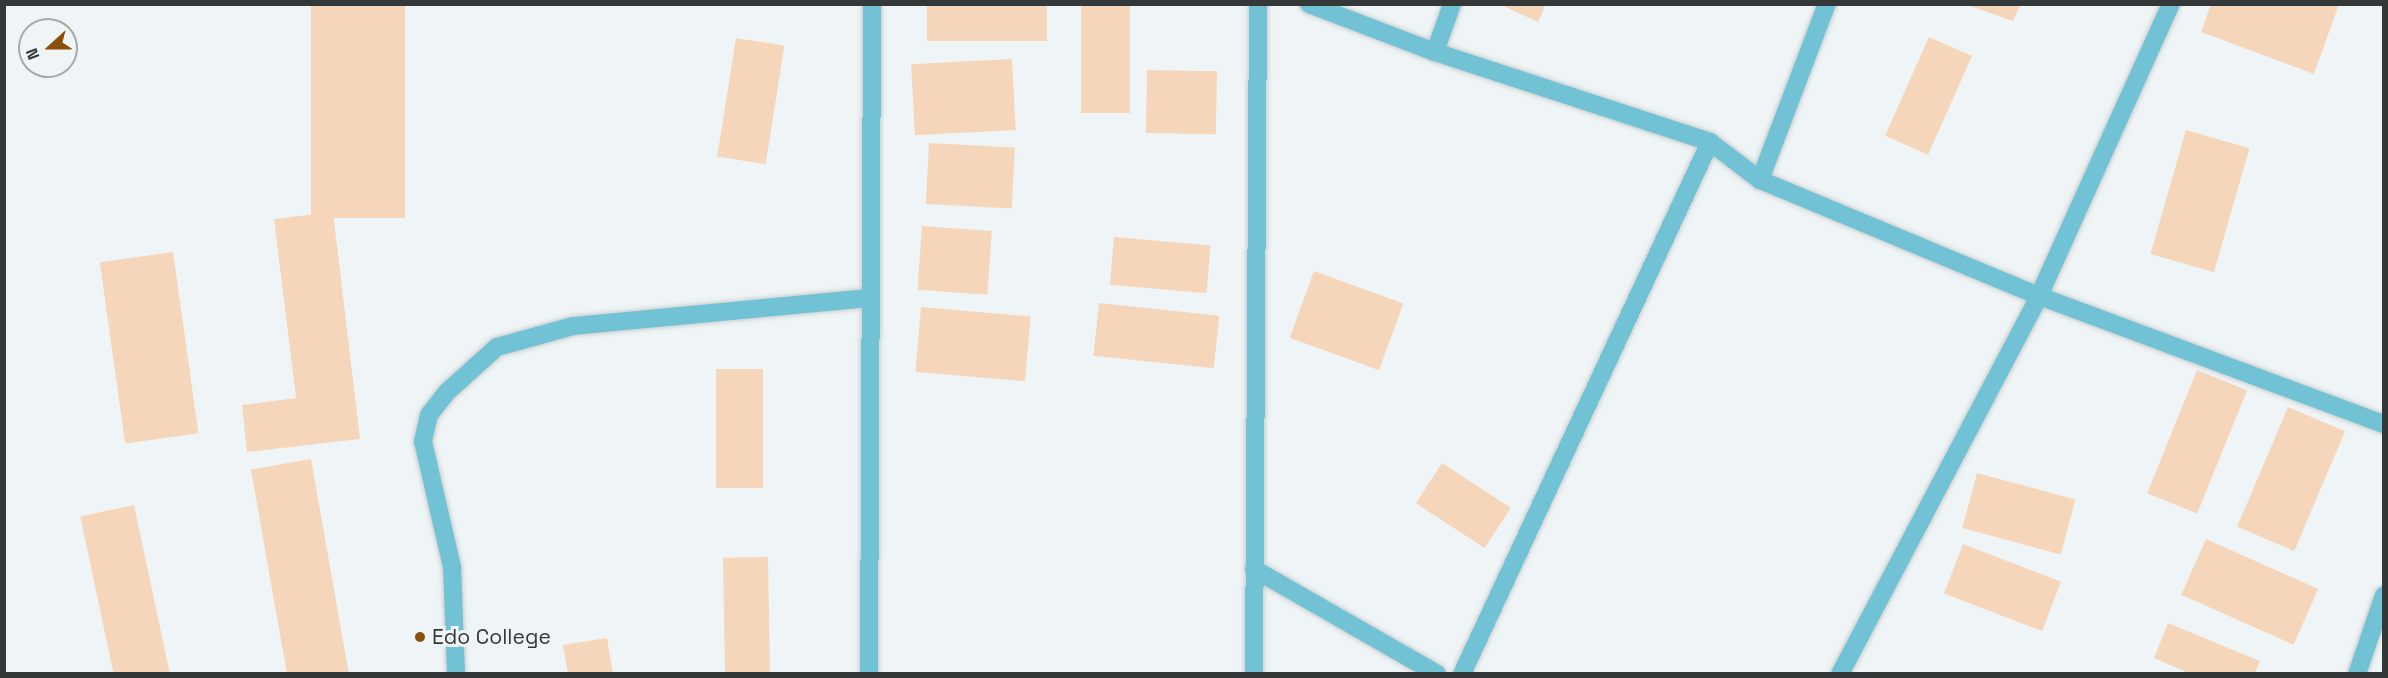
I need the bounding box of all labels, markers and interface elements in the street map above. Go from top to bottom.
north arrow [18,18,78,78]
text: N [21,45,44,63]
place label: Edo College [432,624,551,650]
marker: Edo College [413,630,427,644]

